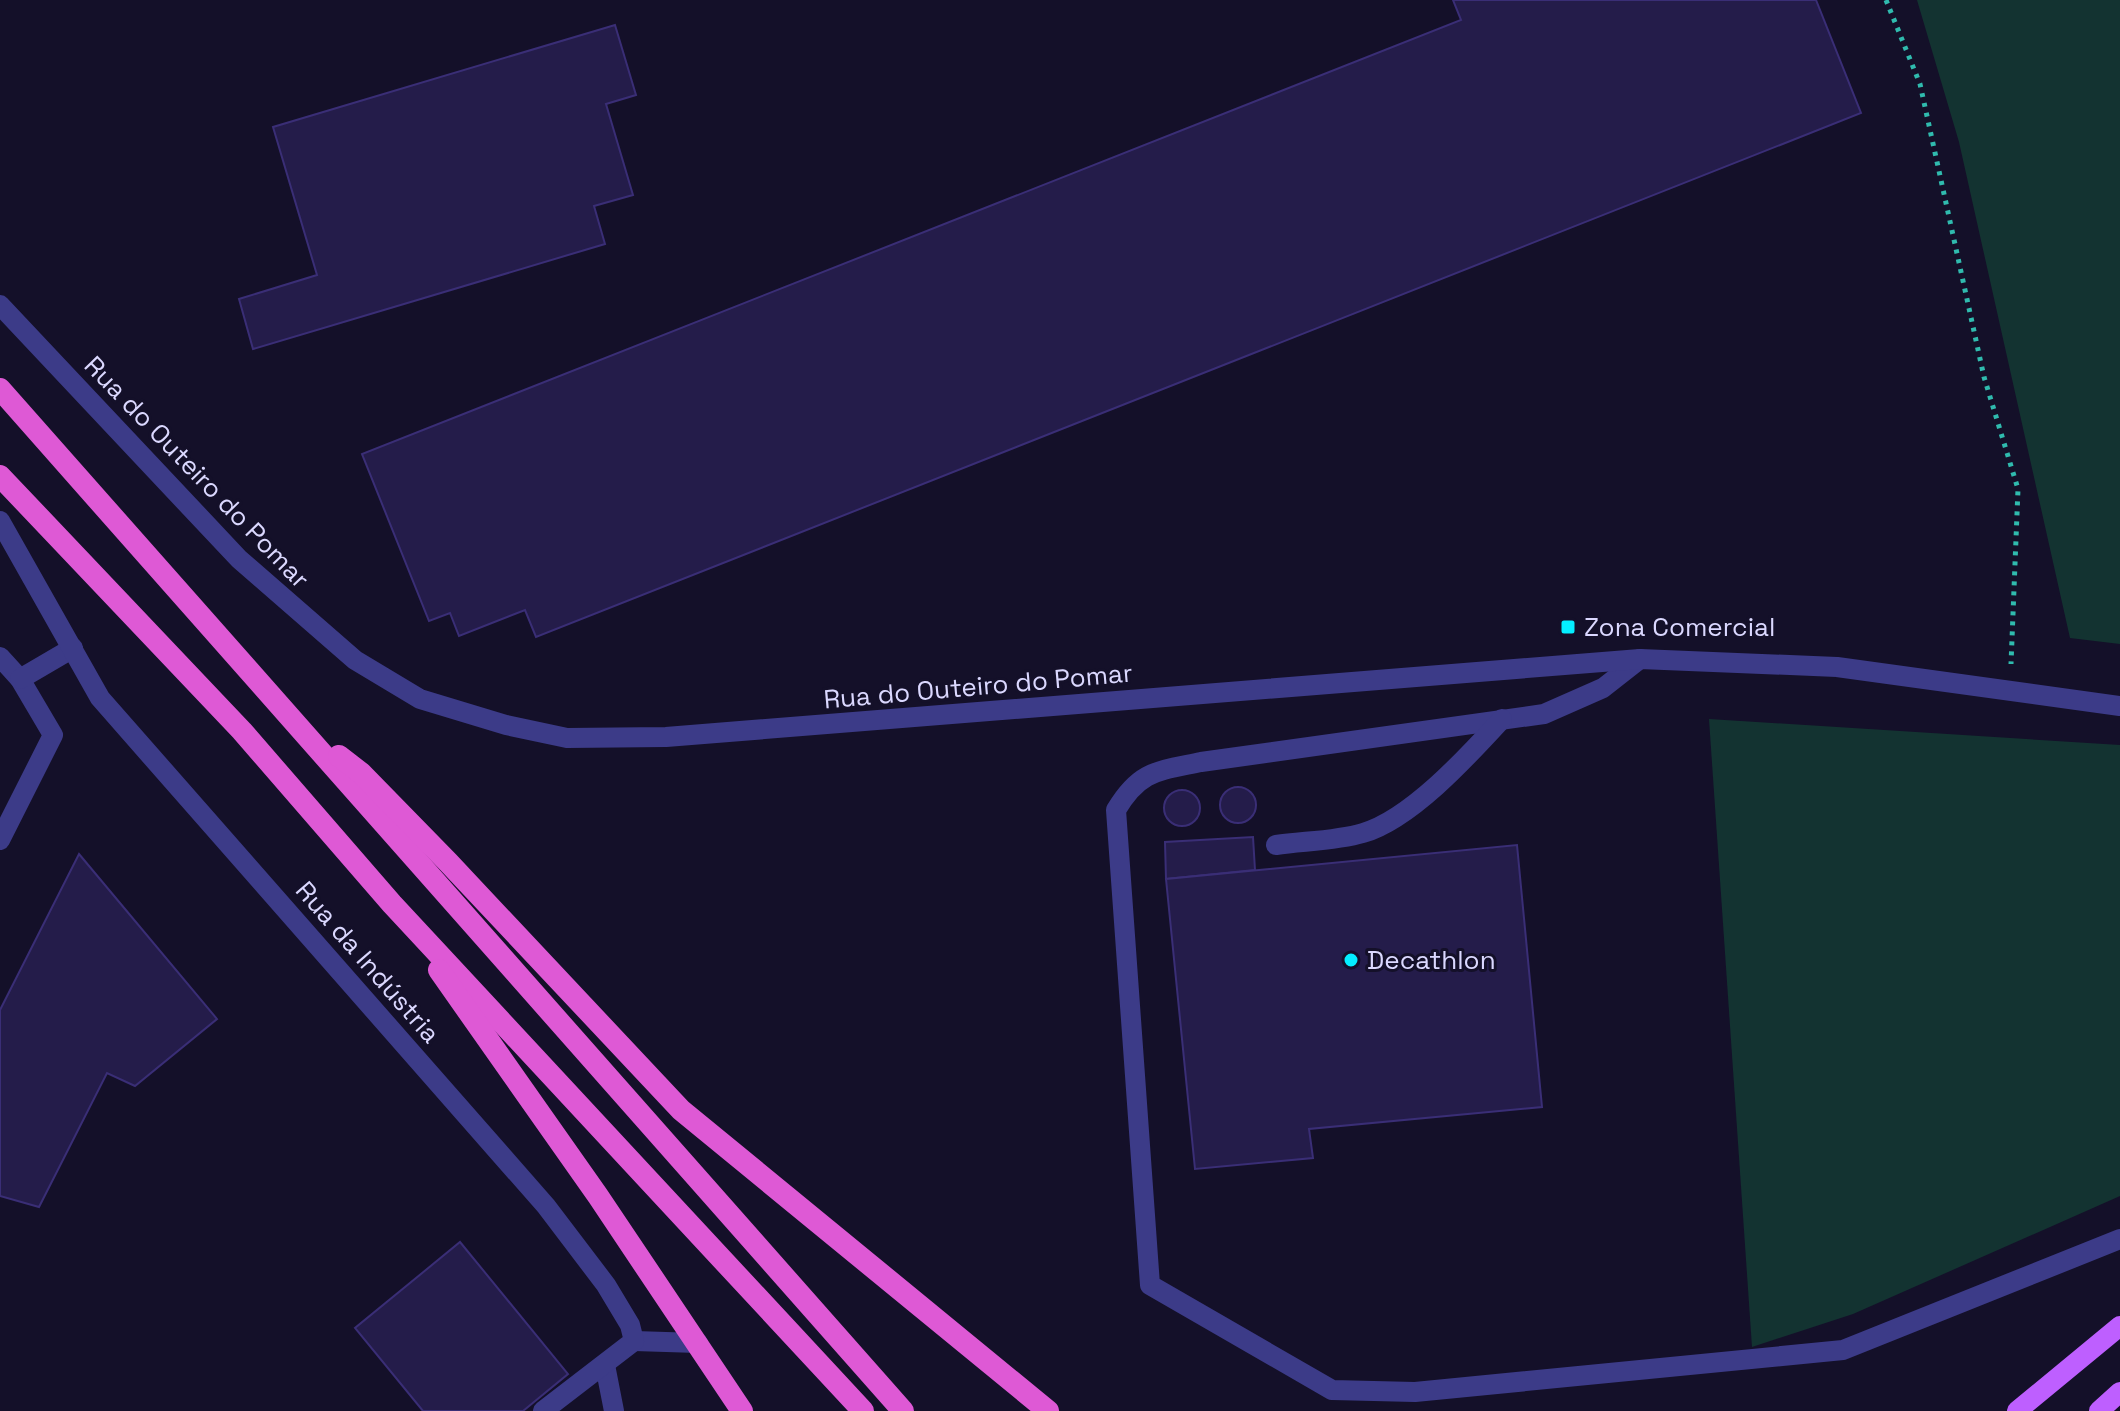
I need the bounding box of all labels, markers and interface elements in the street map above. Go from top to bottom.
street label: Rua do Outeiro do Pomar [77,349,317,595]
place label: Zona Comercial [1584,610,1775,644]
marker: Zona Comercial [1559,618,1577,636]
street label: Rua do Outeiro do Pomar [822,656,1134,716]
street label: Rua da Indústria [288,874,448,1050]
place label: Decathlon [1367,943,1496,977]
marker: Decathlon [1342,951,1360,969]

